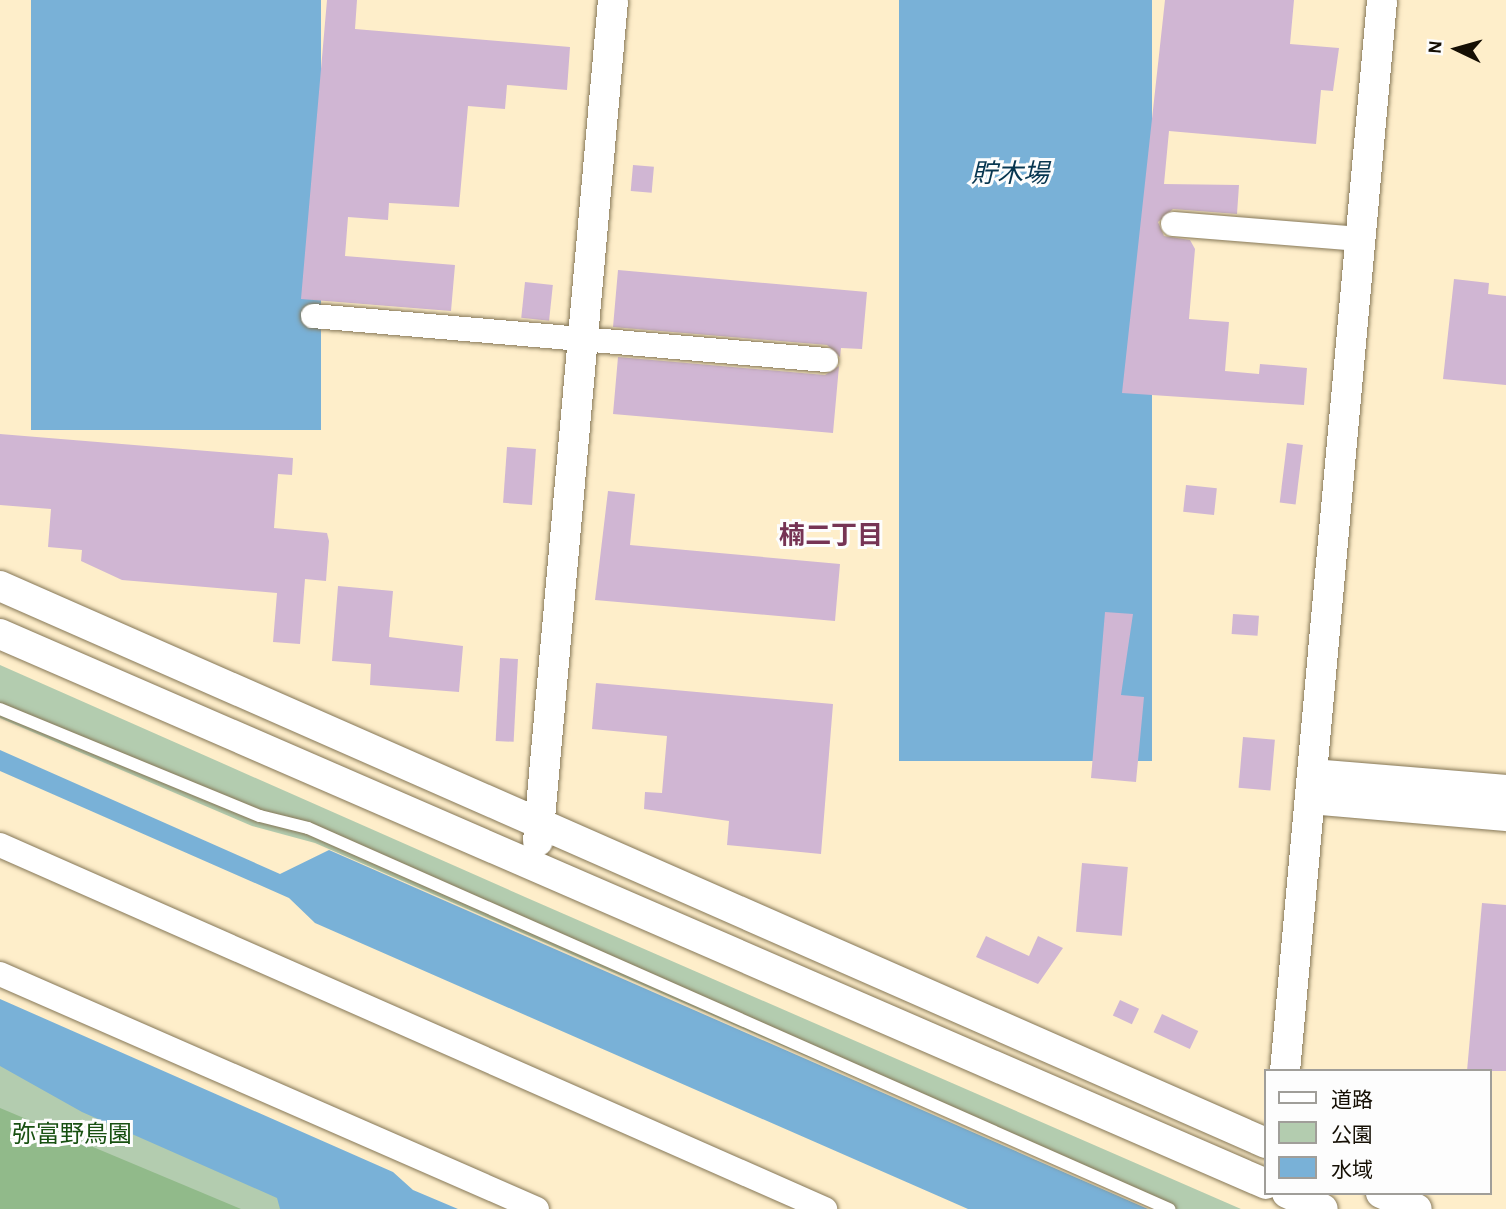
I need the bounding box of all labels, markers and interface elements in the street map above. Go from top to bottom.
north arrow [1422,14,1492,84]
text: N [1426,40,1446,55]
water label: 貯木場 [971,159,1049,191]
district label: 楠二丁目 [779,521,883,553]
legend [1264,1069,1492,1195]
text: 道路 [1331,1090,1373,1111]
park label: 弥富野鳥園 [12,1122,132,1150]
text: 公園 [1331,1125,1373,1146]
text: 水域 [1331,1160,1373,1181]

